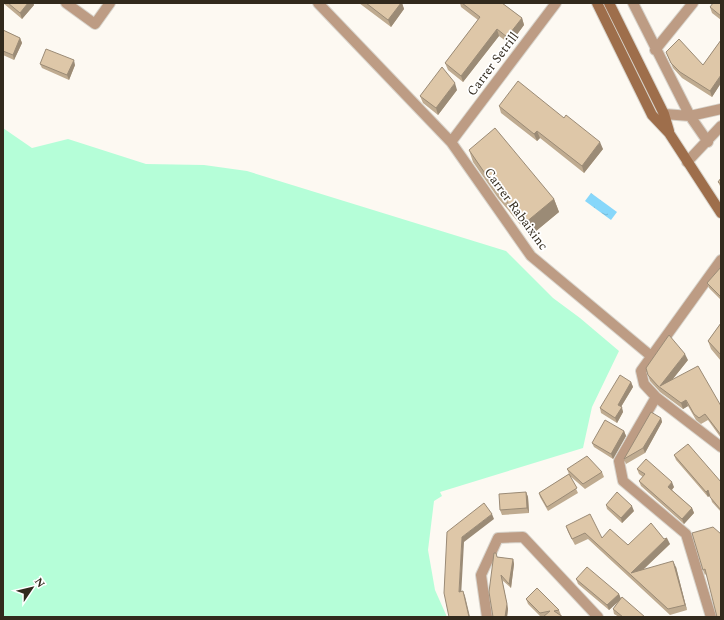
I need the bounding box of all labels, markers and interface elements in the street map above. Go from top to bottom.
street label: Carrer Setrill [462,28,524,100]
street label: Carrer Rabaixinc [479,164,553,254]
north arrow [12,568,52,608]
text: N [30,574,49,591]

